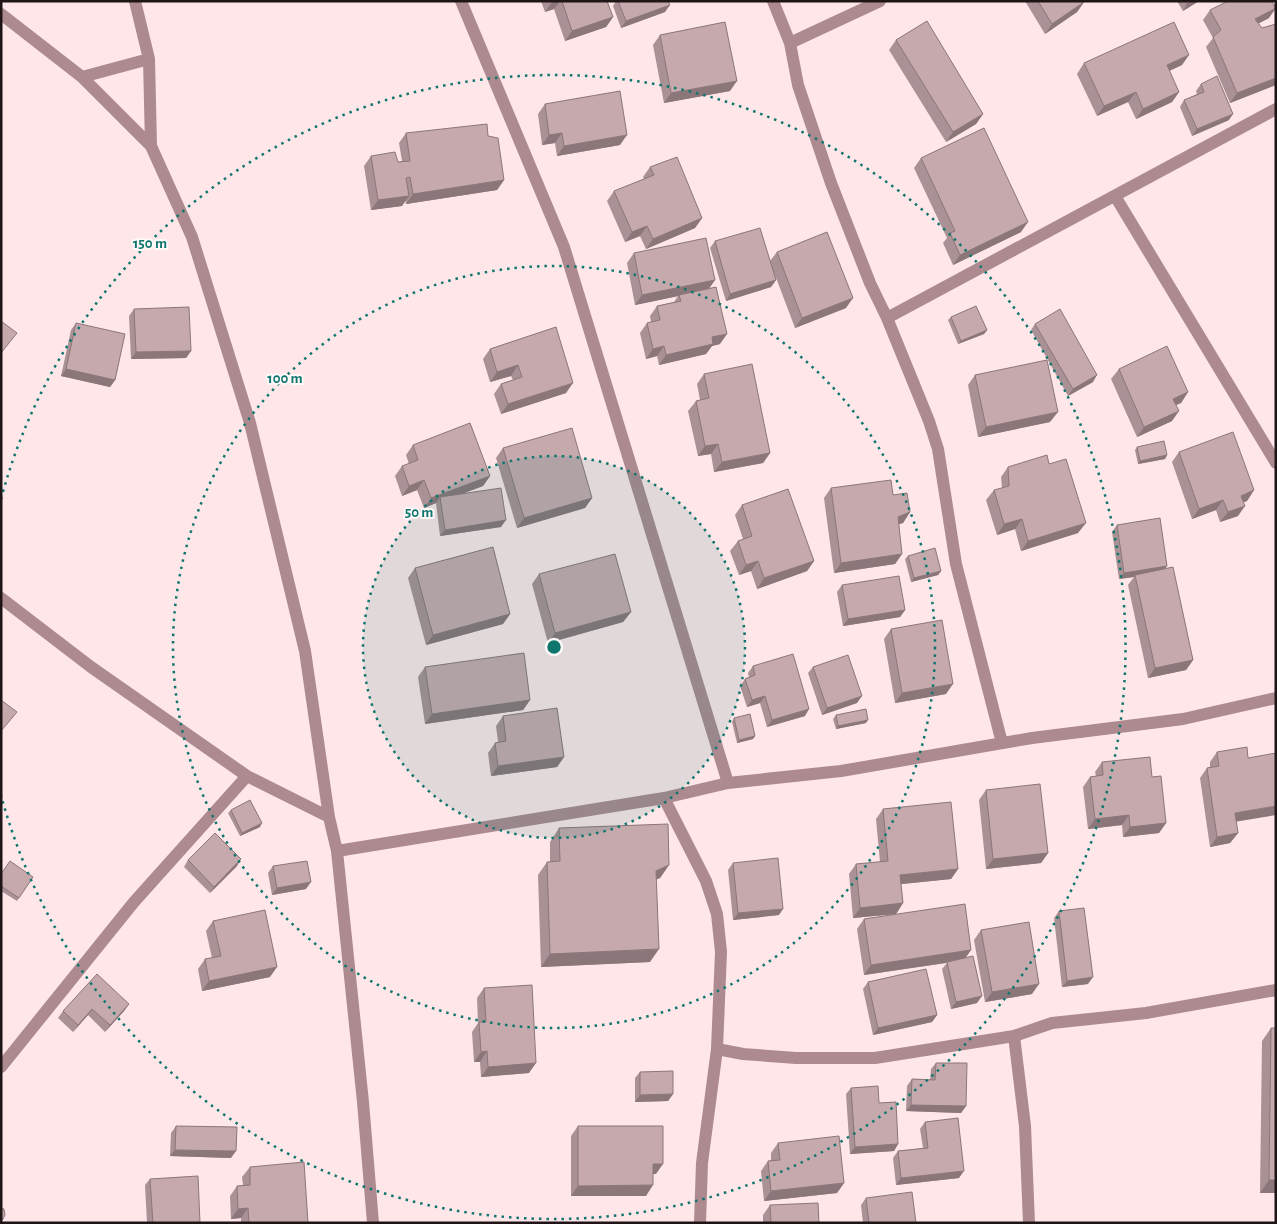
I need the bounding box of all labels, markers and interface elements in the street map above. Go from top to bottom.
text: 150 m [133,236,167,251]
text: 100 m [267,371,303,386]
text: 50 m [405,505,433,520]
centre of rings [545,638,563,656]

